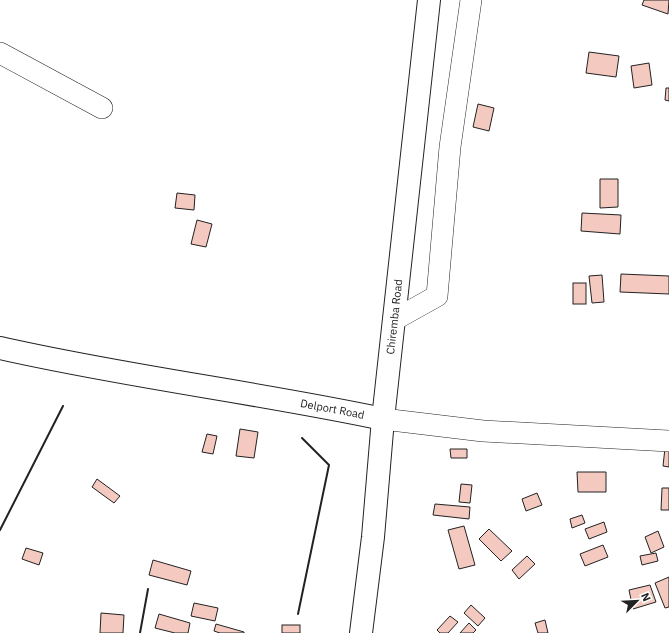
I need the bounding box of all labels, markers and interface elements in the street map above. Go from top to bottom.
street label: Chiremba Road [383,278,405,355]
street label: Delport Road [299,396,366,422]
north arrow [617,581,657,621]
text: N [638,590,654,603]

